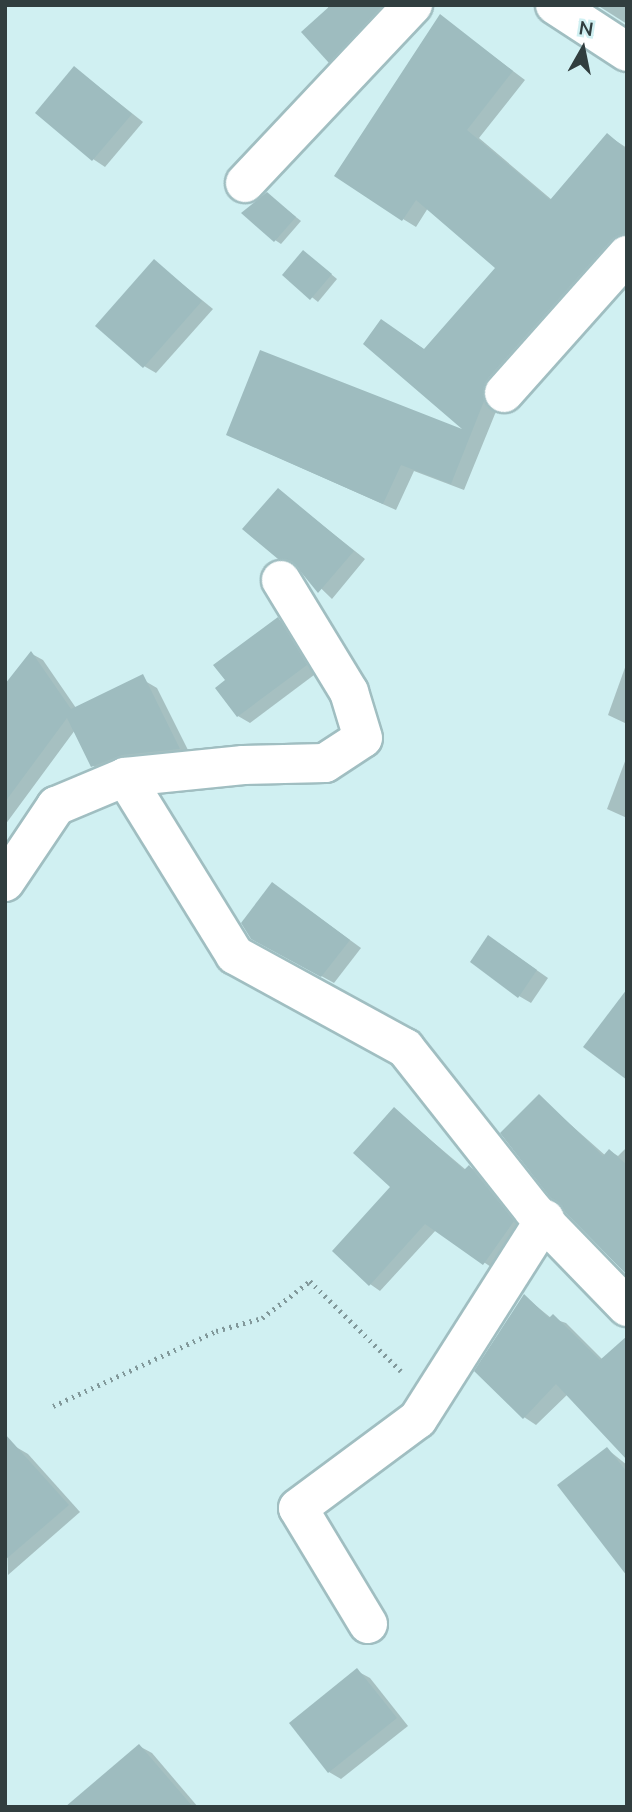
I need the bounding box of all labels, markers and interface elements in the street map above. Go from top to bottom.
north arrow [548,14,618,84]
text: N [577,15,595,41]

